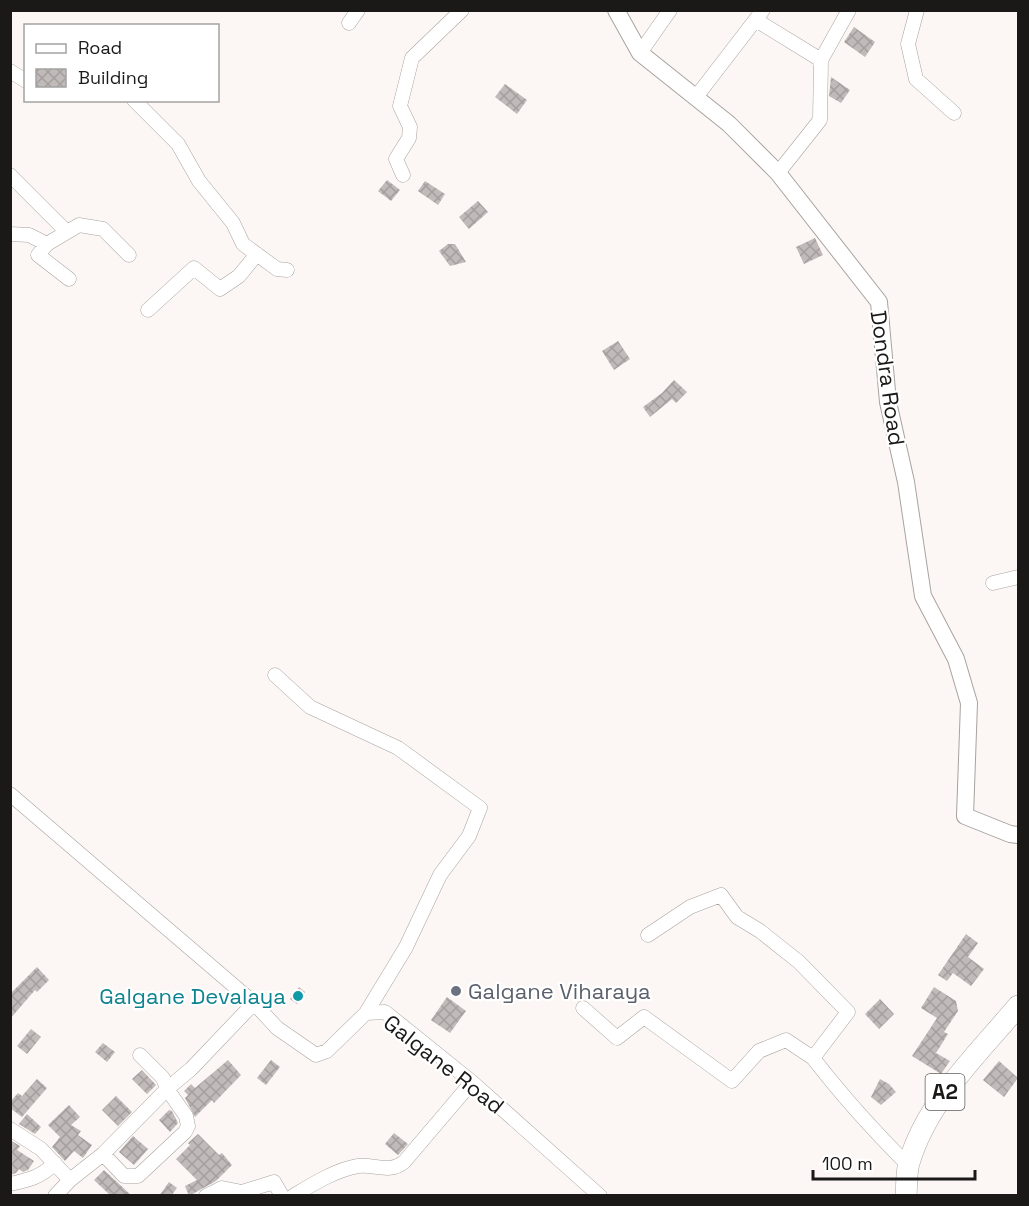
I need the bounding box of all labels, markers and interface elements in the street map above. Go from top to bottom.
legend [24,24,219,102]
text: Road [78,36,122,59]
text: Building [78,66,148,89]
street label: Dondra Road [865,309,911,447]
place label: Galgane Viharaya [468,977,651,1005]
place label: Galgane Devalaya [99,982,286,1010]
marker: Galgane Viharaya [449,984,463,998]
marker: Galgane Devalaya [291,989,305,1003]
street label: Galgane Road [378,1008,510,1120]
road number: A2 [926,1074,964,1110]
scale bar [813,1143,975,1181]
text: 100 m [822,1152,873,1175]

